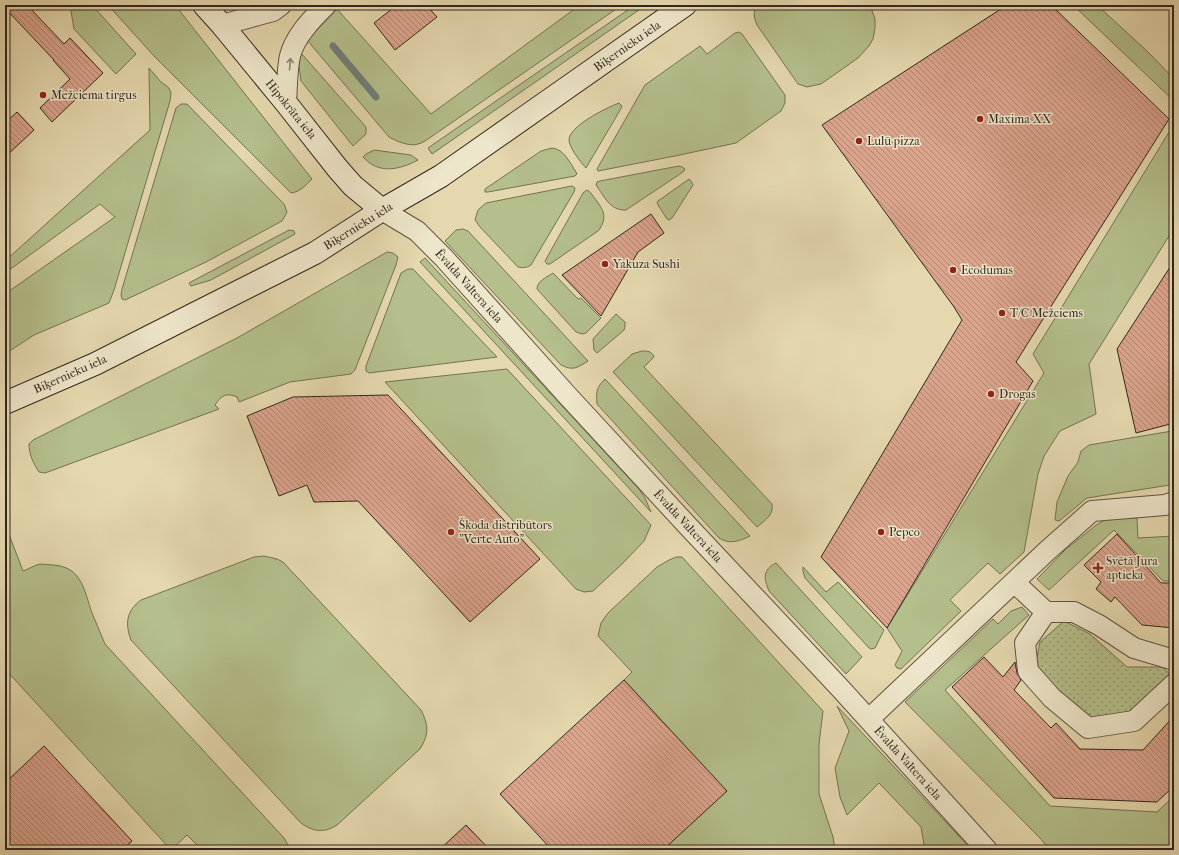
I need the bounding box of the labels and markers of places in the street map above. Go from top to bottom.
place label: Mežciema tirgus [51,88,137,102]
marker: Mežciema tirgus [38,90,48,100]
place label: Maxima XX [988,112,1052,126]
marker: Maxima XX [975,114,985,124]
place label: Lulū pizza [867,134,920,148]
marker: Lulū pizza [854,136,864,146]
place label: Yakuza Sushi [612,257,680,271]
marker: Yakuza Sushi [600,259,610,269]
place label: Ecodumas [961,263,1014,277]
marker: Ecodumas [948,265,958,275]
place label: T/C Mežciems [1010,306,1083,320]
marker: T/C Mežciems [997,308,1007,318]
place label: Drogas [999,387,1036,401]
marker: Drogas [986,389,996,399]
place label: Škoda distribūtors "Verte Auto" [459,517,553,546]
place label: Pepco [889,525,920,539]
marker: Škoda distribūtors "Verte Auto" [446,527,456,537]
marker: Pepco [876,527,886,537]
place label: Svētā Jura aptieka [1106,554,1158,582]
marker: Svētā Jura aptieka [1093,563,1103,573]

